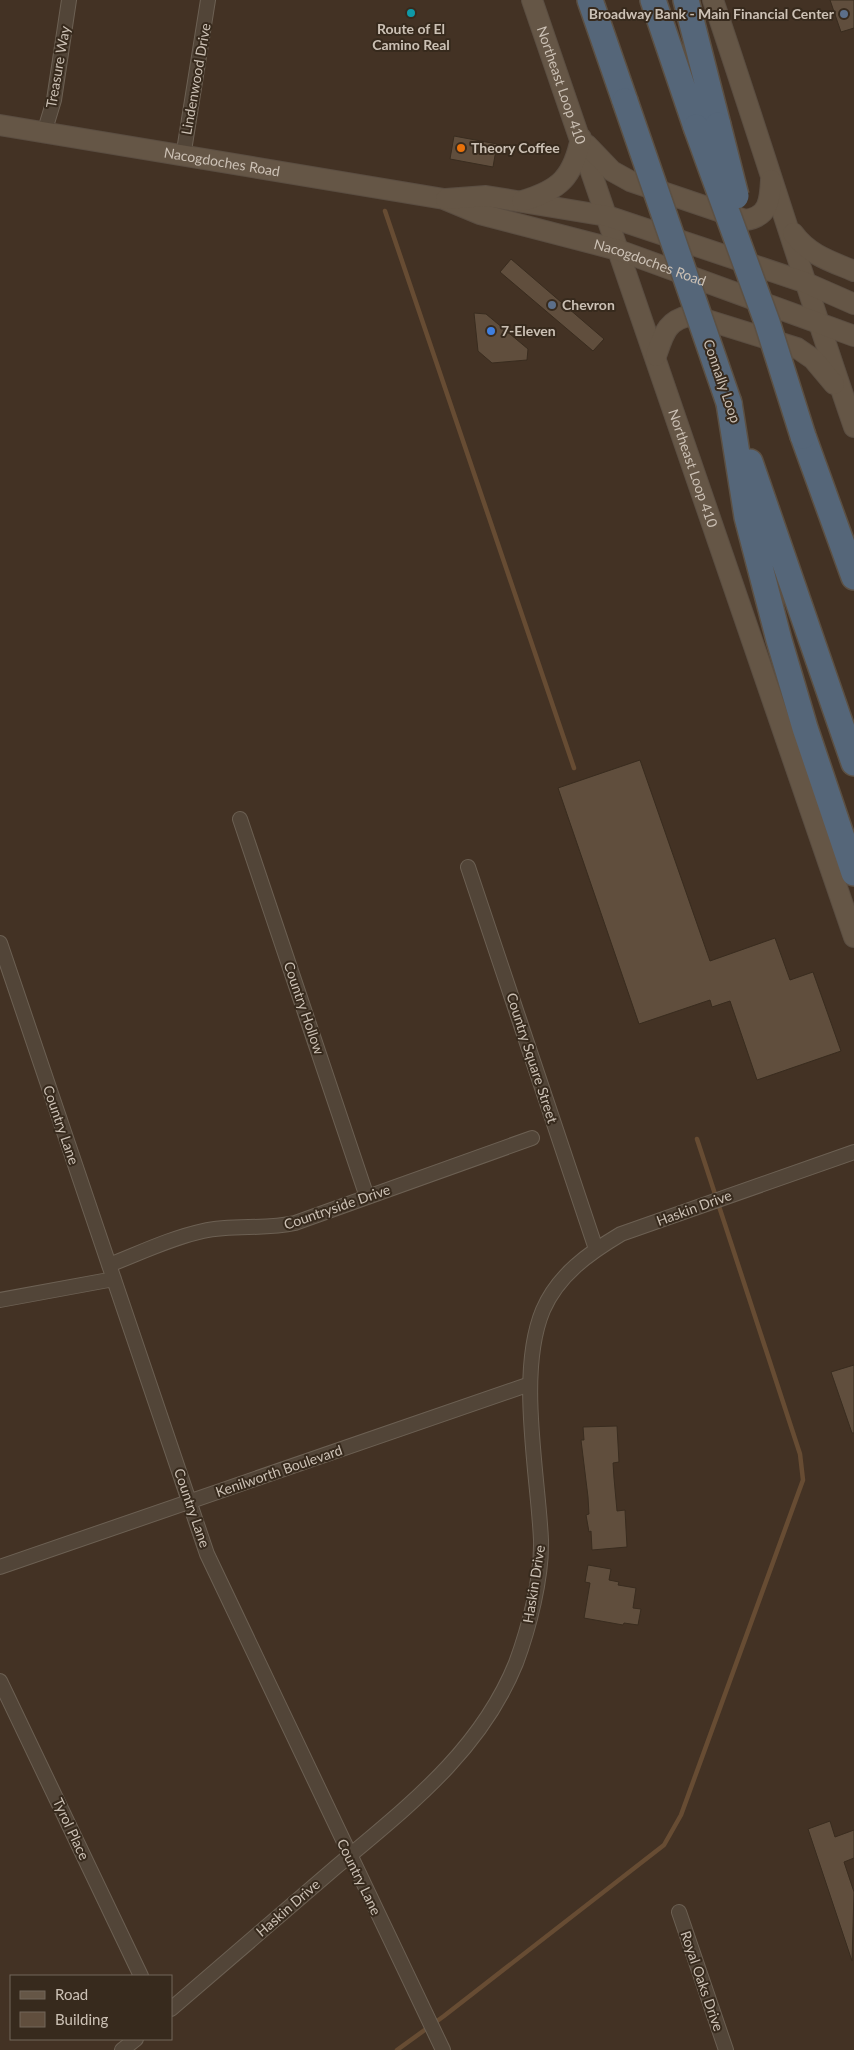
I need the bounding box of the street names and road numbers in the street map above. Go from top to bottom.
street label: Lindenwood Drive [177,22,214,136]
street label: Treasure Way [42,24,73,109]
street label: Northeast Loop 410 [534,24,590,146]
street label: Nacogdoches Road [163,143,281,180]
street label: Nacogdoches Road [592,235,708,289]
street label: Connally Loop [700,337,745,425]
street label: Northeast Loop 410 [665,407,722,529]
street label: Country Hollow [281,959,328,1057]
street label: Country Square Street [503,991,562,1125]
street label: Country Lane [40,1083,83,1167]
street label: Countryside Drive [281,1180,392,1233]
street label: Haskin Drive [654,1186,734,1229]
street label: Kenilworth Boulevard [213,1441,344,1500]
street label: Country Lane [171,1466,214,1550]
street label: Haskin Drive [519,1544,548,1624]
street label: Tyrol Place [50,1795,93,1863]
street label: Country Lane [334,1836,385,1918]
street label: Haskin Drive [252,1875,323,1940]
street label: Royal Oaks Drive [677,1928,728,2033]

